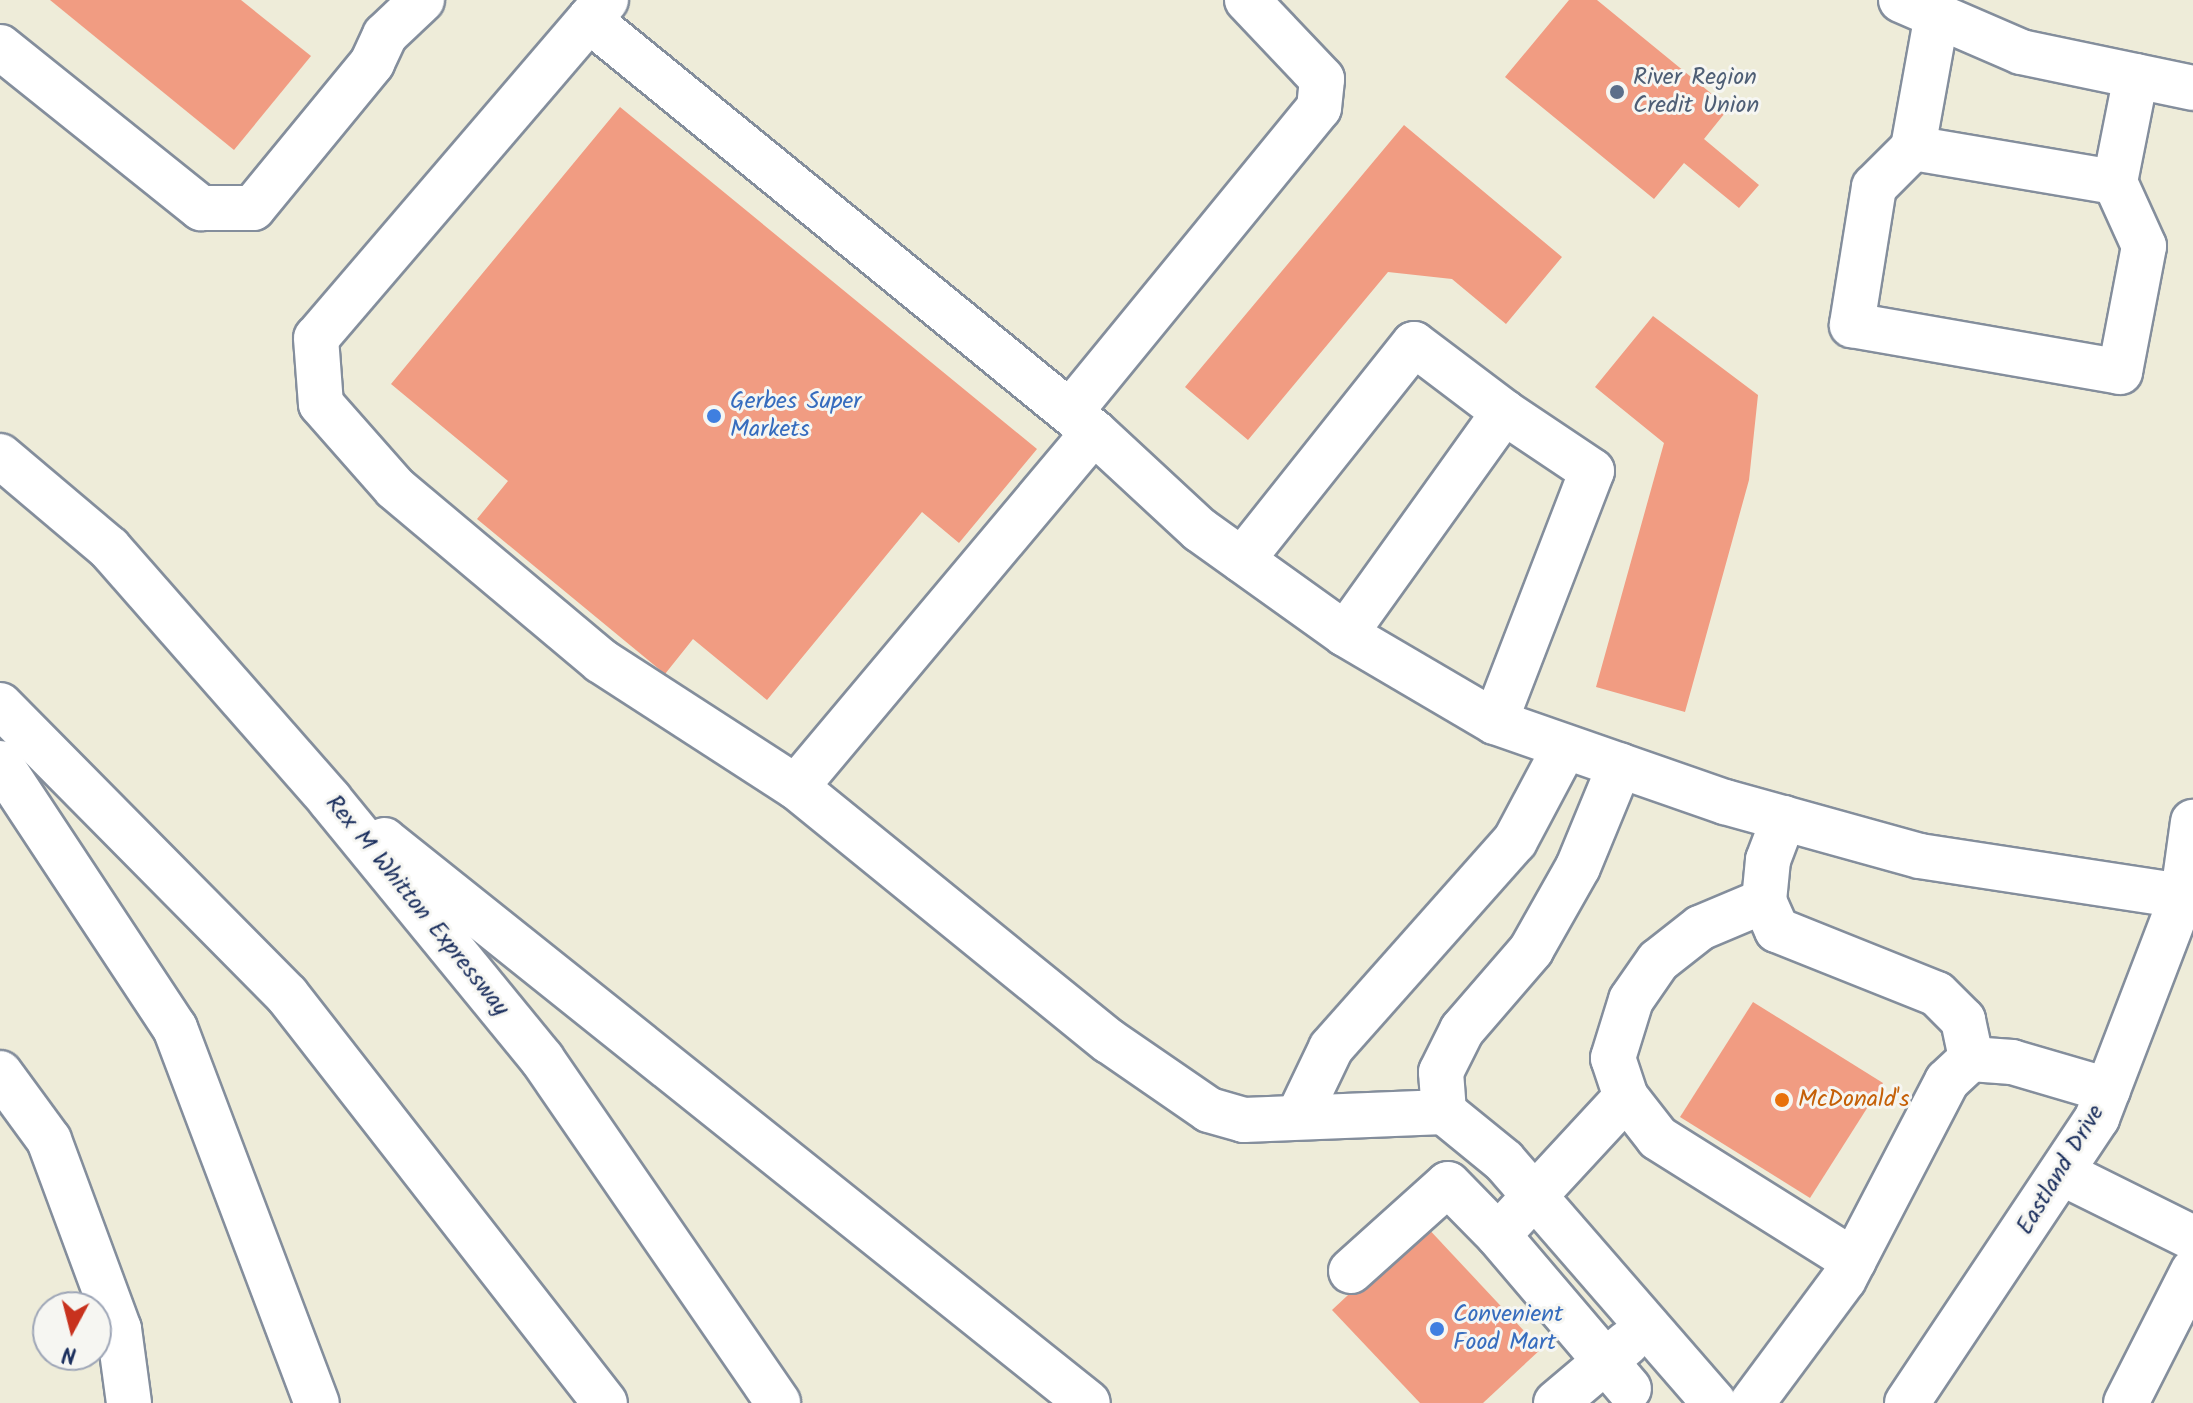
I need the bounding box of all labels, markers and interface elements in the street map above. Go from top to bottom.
place label: River Region Credit Union [1633,64,1759,120]
marker: River Region Credit Union [1608,83,1626,101]
place label: Gerbes Super Markets [730,388,861,444]
marker: Gerbes Super Markets [705,407,723,425]
street label: Rex M Whitton Expressway [319,790,515,1022]
place label: McDonald's [1798,1086,1910,1114]
marker: McDonald's [1773,1091,1791,1109]
street label: Eastland Drive [2011,1100,2111,1240]
north arrow [32,1291,112,1371]
place label: Convenient Food Mart [1453,1301,1563,1357]
marker: Convenient Food Mart [1428,1320,1446,1338]
text: N [60,1335,78,1372]

